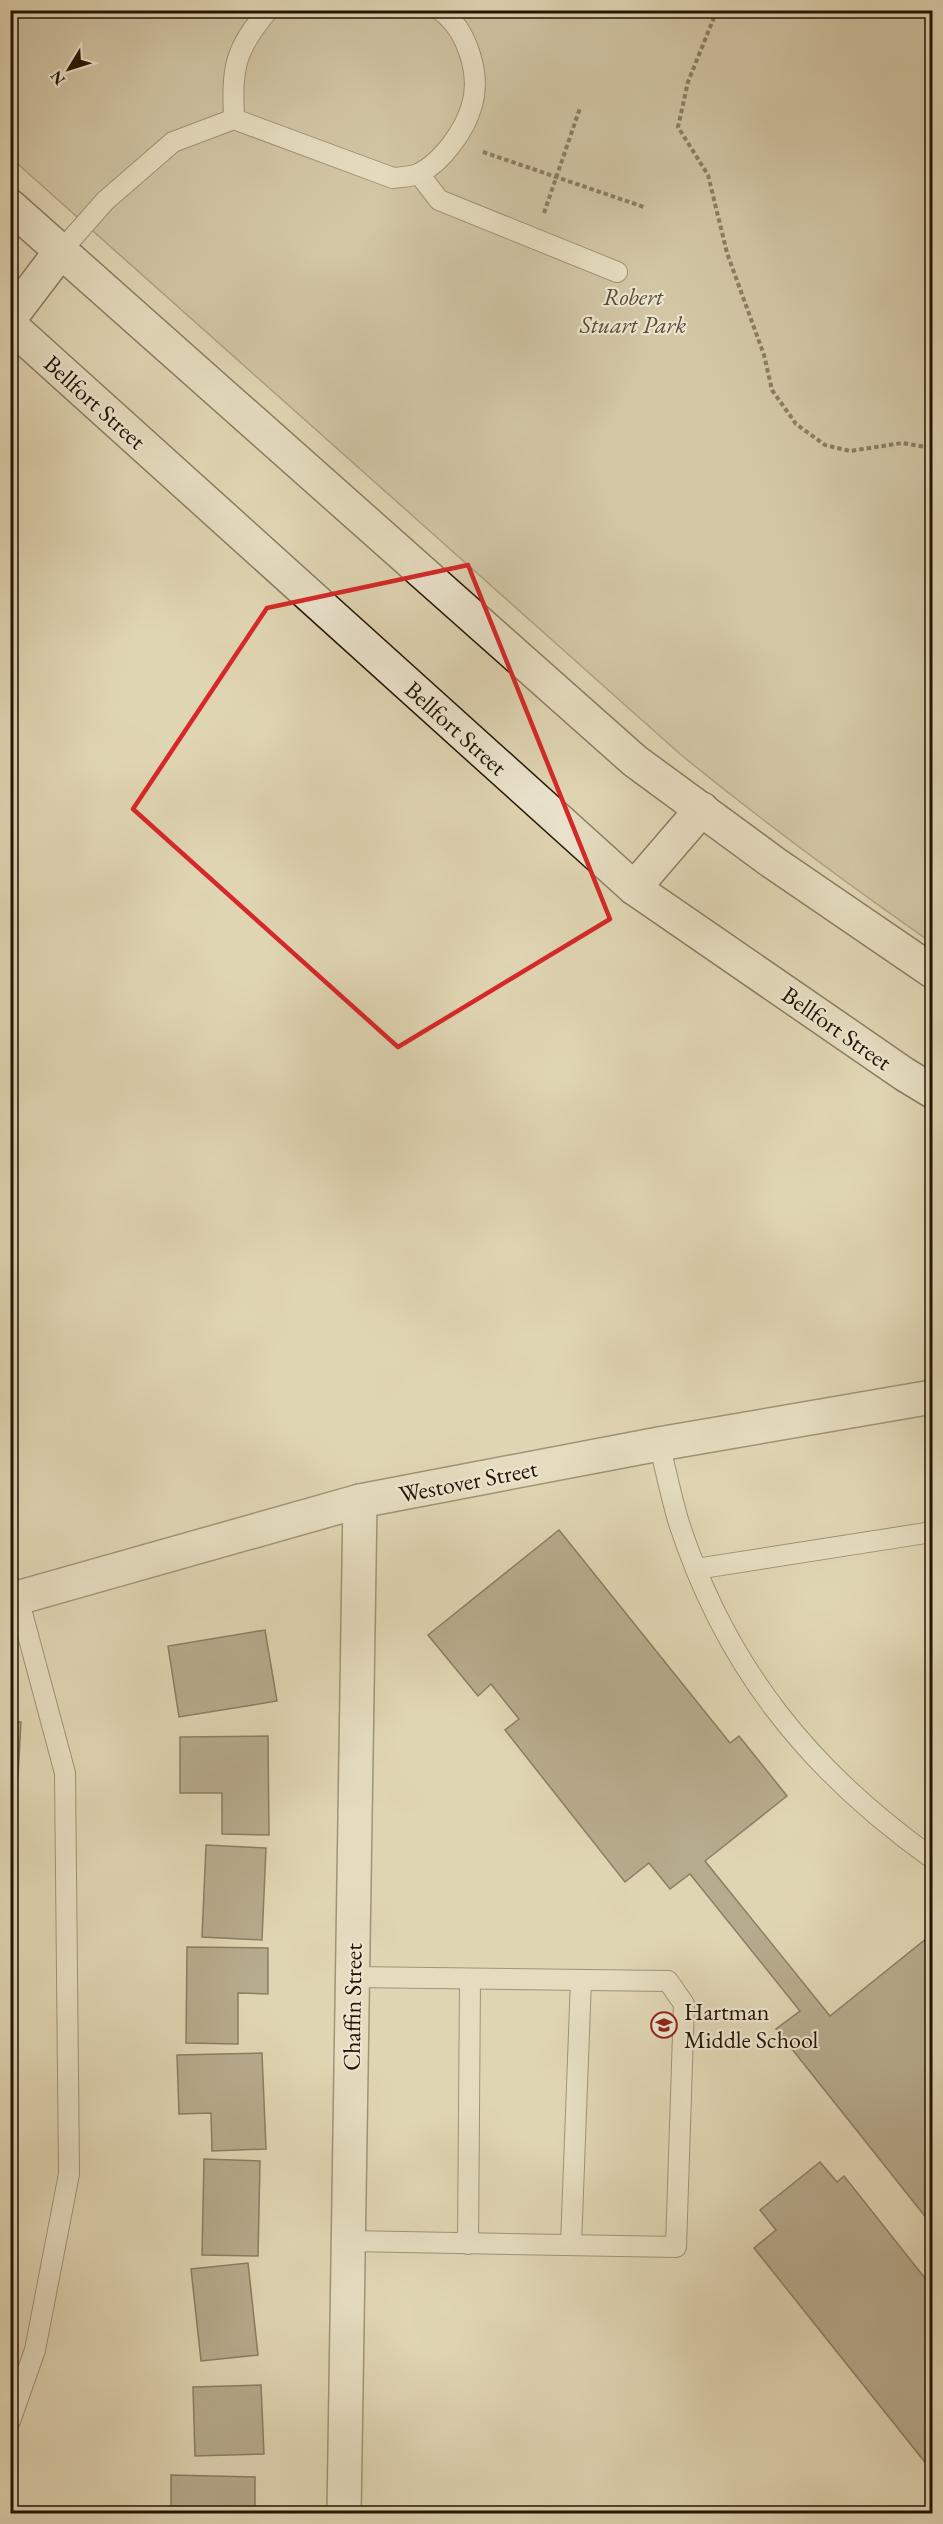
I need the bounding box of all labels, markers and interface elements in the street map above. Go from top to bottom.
north arrow [39,39,99,99]
text: N [45,66,70,89]
park label: Robert Stuart Park [579,281,686,340]
street label: Bellfort Street [37,348,153,456]
street label: Bellfort Street [398,674,514,782]
street label: Bellfort Street [776,979,898,1077]
street label: Westover Street [396,1452,540,1510]
street label: Chaffin Street [335,1942,369,2071]
place label: Hartman Middle School [684,1996,818,2055]
school or university icon: Hartman Middle School [649,2010,679,2040]

